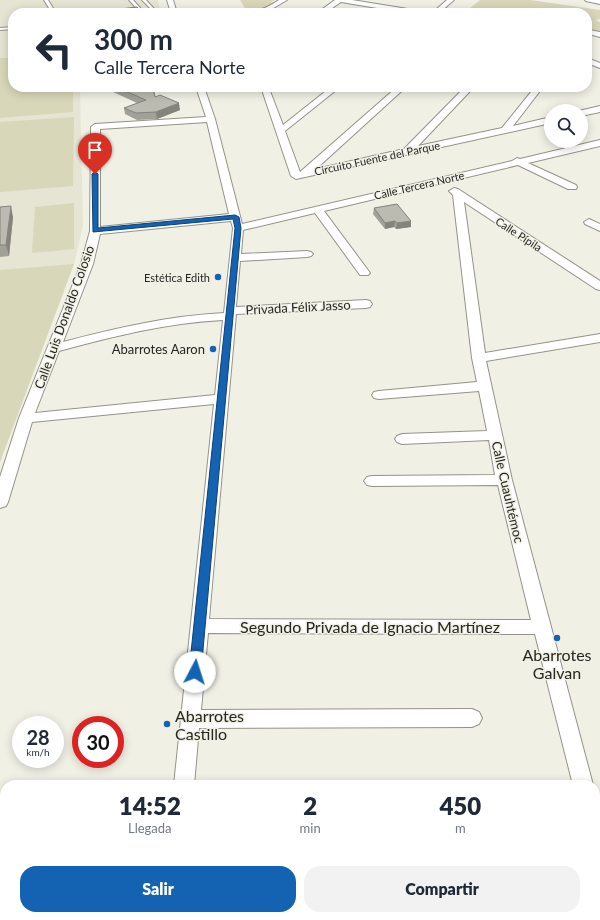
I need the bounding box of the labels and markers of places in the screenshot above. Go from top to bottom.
pin [78,133,112,174]
place label: Estética Edith [144,271,210,284]
marker: Estética Edith [213,272,223,282]
place label: Abarrotes Aaron [112,341,205,357]
marker: Abarrotes Aaron [208,344,218,354]
marker: Abarrotes Galvan [552,633,562,643]
place label: Abarrotes Galvan [522,645,592,682]
place label: Abarrotes Castillo [175,706,244,743]
marker: Abarrotes Castillo [162,719,172,729]

